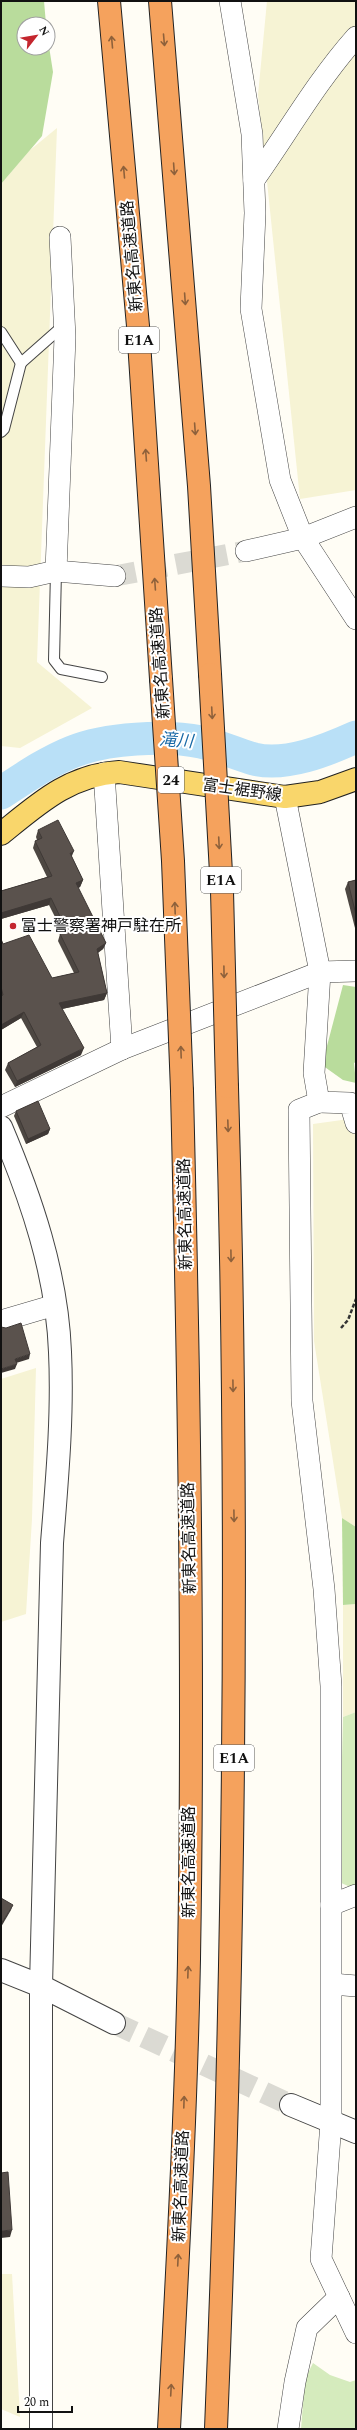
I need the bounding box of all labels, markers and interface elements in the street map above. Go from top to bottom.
north arrow [16,16,56,56]
text: N [35,23,54,39]
one-way arrow [160,33,168,46]
one-way arrow [109,36,116,49]
one-way arrow [171,162,178,175]
one-way arrow [120,166,128,179]
street label: 新東名高速道路 [115,199,149,313]
one-way arrow [181,292,188,305]
road number: E1A [119,327,159,353]
one-way arrow [191,422,198,435]
one-way arrow [143,449,150,462]
one-way arrow [151,578,158,591]
street label: 新東名高速道路 [144,606,176,720]
one-way arrow [208,706,216,719]
water label: 滝川 [158,727,196,755]
road number: 24 [158,767,184,793]
street label: 富士裾野線 [201,773,283,807]
one-way arrow [216,836,223,849]
road number: E1A [201,867,241,893]
one-way arrow [171,902,179,915]
place label: 富士警察署神戸駐在所 [21,914,181,938]
marker: 富士警察署神戸駐在所 [8,921,18,931]
one-way arrow [220,965,228,978]
one-way arrow [177,1046,185,1059]
one-way arrow [224,1119,232,1132]
street label: 新東名高速道路 [172,1158,198,1270]
one-way arrow [227,1249,235,1262]
one-way arrow [229,1379,237,1392]
street label: 新東名高速道路 [176,1482,202,1594]
one-way arrow [230,1509,238,1522]
road number: E1A [214,1745,254,1771]
street label: 新東名高速道路 [177,1806,201,1918]
one-way arrow [184,1966,192,1979]
one-way arrow [180,2096,188,2109]
street label: 新東名高速道路 [167,2130,195,2242]
one-way arrow [175,2254,182,2267]
one-way arrow [167,2384,174,2397]
scale bar [18,2388,72,2414]
text: 20 m [24,2393,49,2412]

